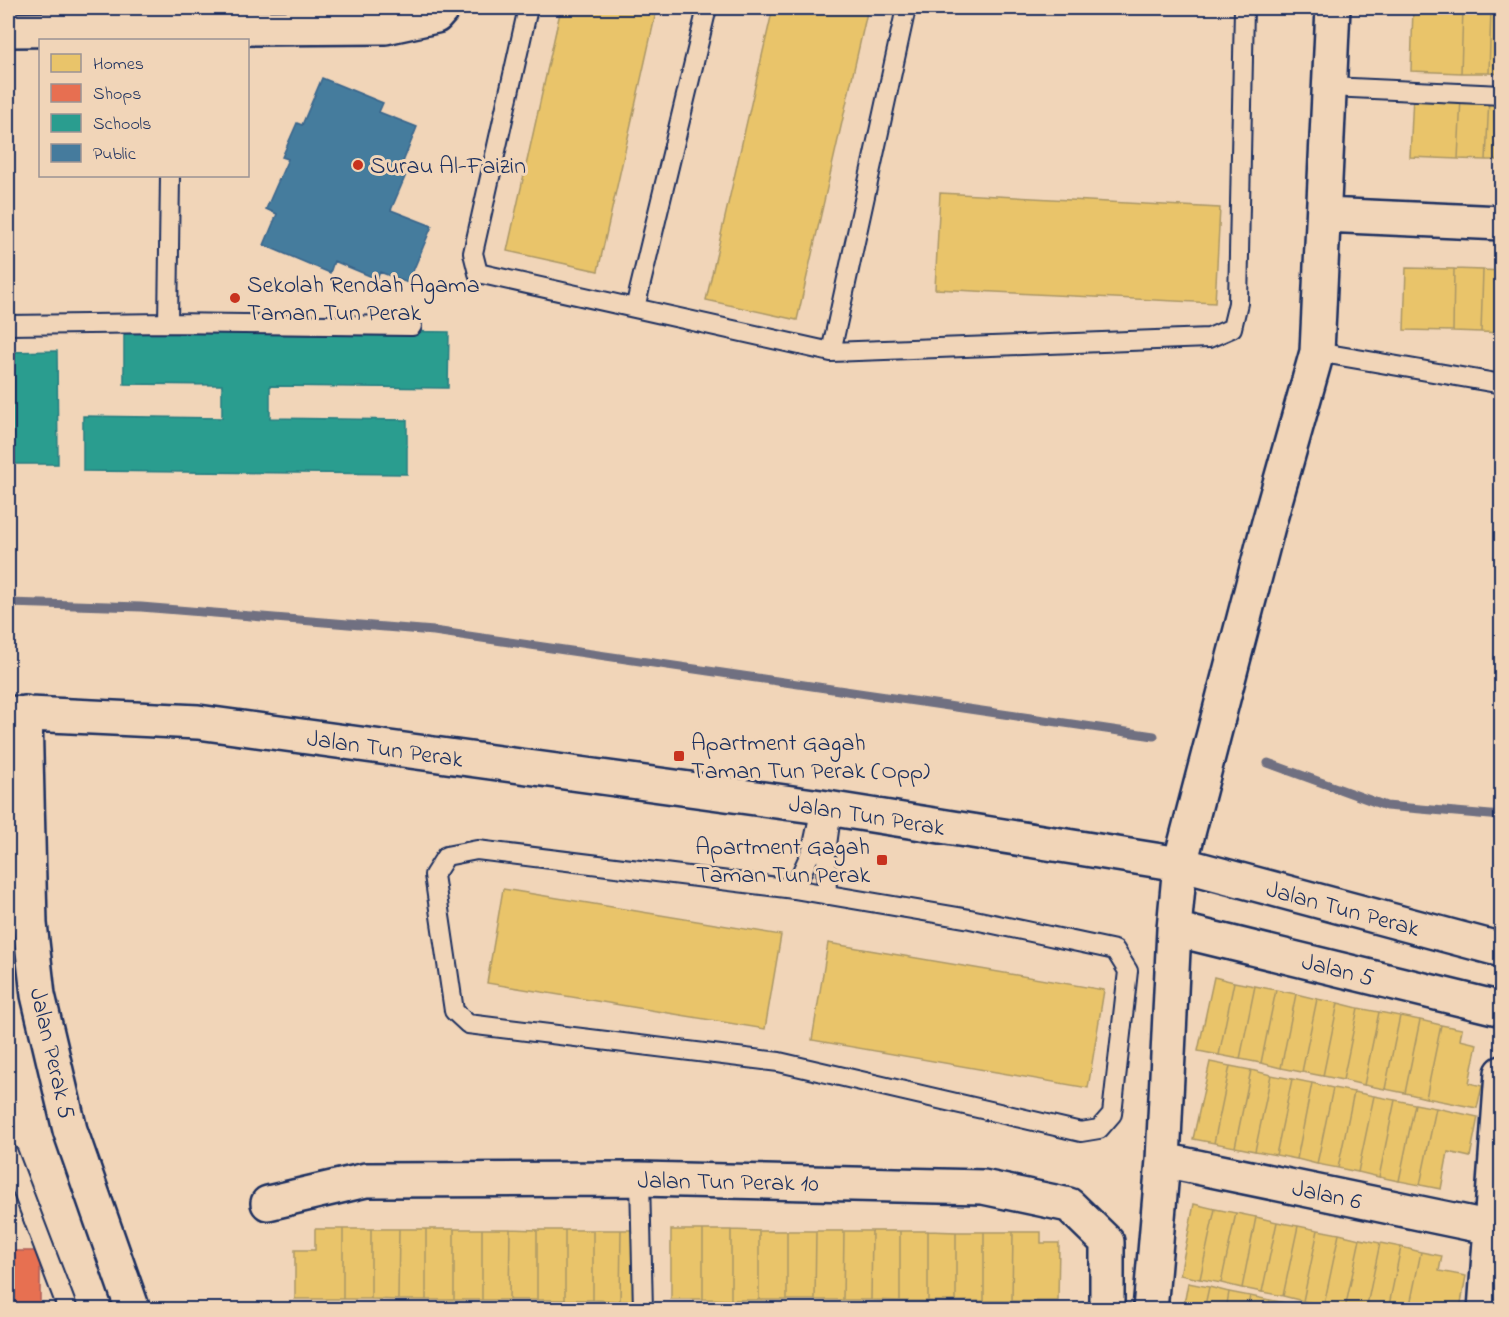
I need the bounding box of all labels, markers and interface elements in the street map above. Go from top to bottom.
legend [39,39,249,177]
text: Homes [93,52,144,78]
text: Shops [93,82,141,108]
text: Schools [93,112,151,138]
text: Public [93,142,136,168]
place label: Surau Al-Faizin [370,150,526,185]
marker: Surau Al-Faizin [351,158,365,172]
place label: Sekolah Rendah Agama Taman Tun Perak [247,269,480,332]
marker: Sekolah Rendah Agama Taman Tun Perak [228,291,242,305]
street label: Jalan Tun Perak [304,722,466,779]
place label: Apartment Gagah Taman Tun Perak (Opp) [691,727,930,790]
marker: Apartment Gagah Taman Tun Perak (Opp) [672,749,686,763]
street label: Jalan Tun Perak [786,788,948,847]
place label: Apartment Gagah Taman Tun Perak [695,831,870,894]
marker: Apartment Gagah Taman Tun Perak [875,853,889,867]
street label: Jalan Tun Perak [1262,873,1423,948]
street label: Jalan 5 [1298,946,1377,997]
street label: Jalan Perak 5 [19,985,83,1123]
street label: Jalan Tun Perak 10 [637,1164,819,1203]
street label: Jalan 6 [1289,1172,1365,1221]

